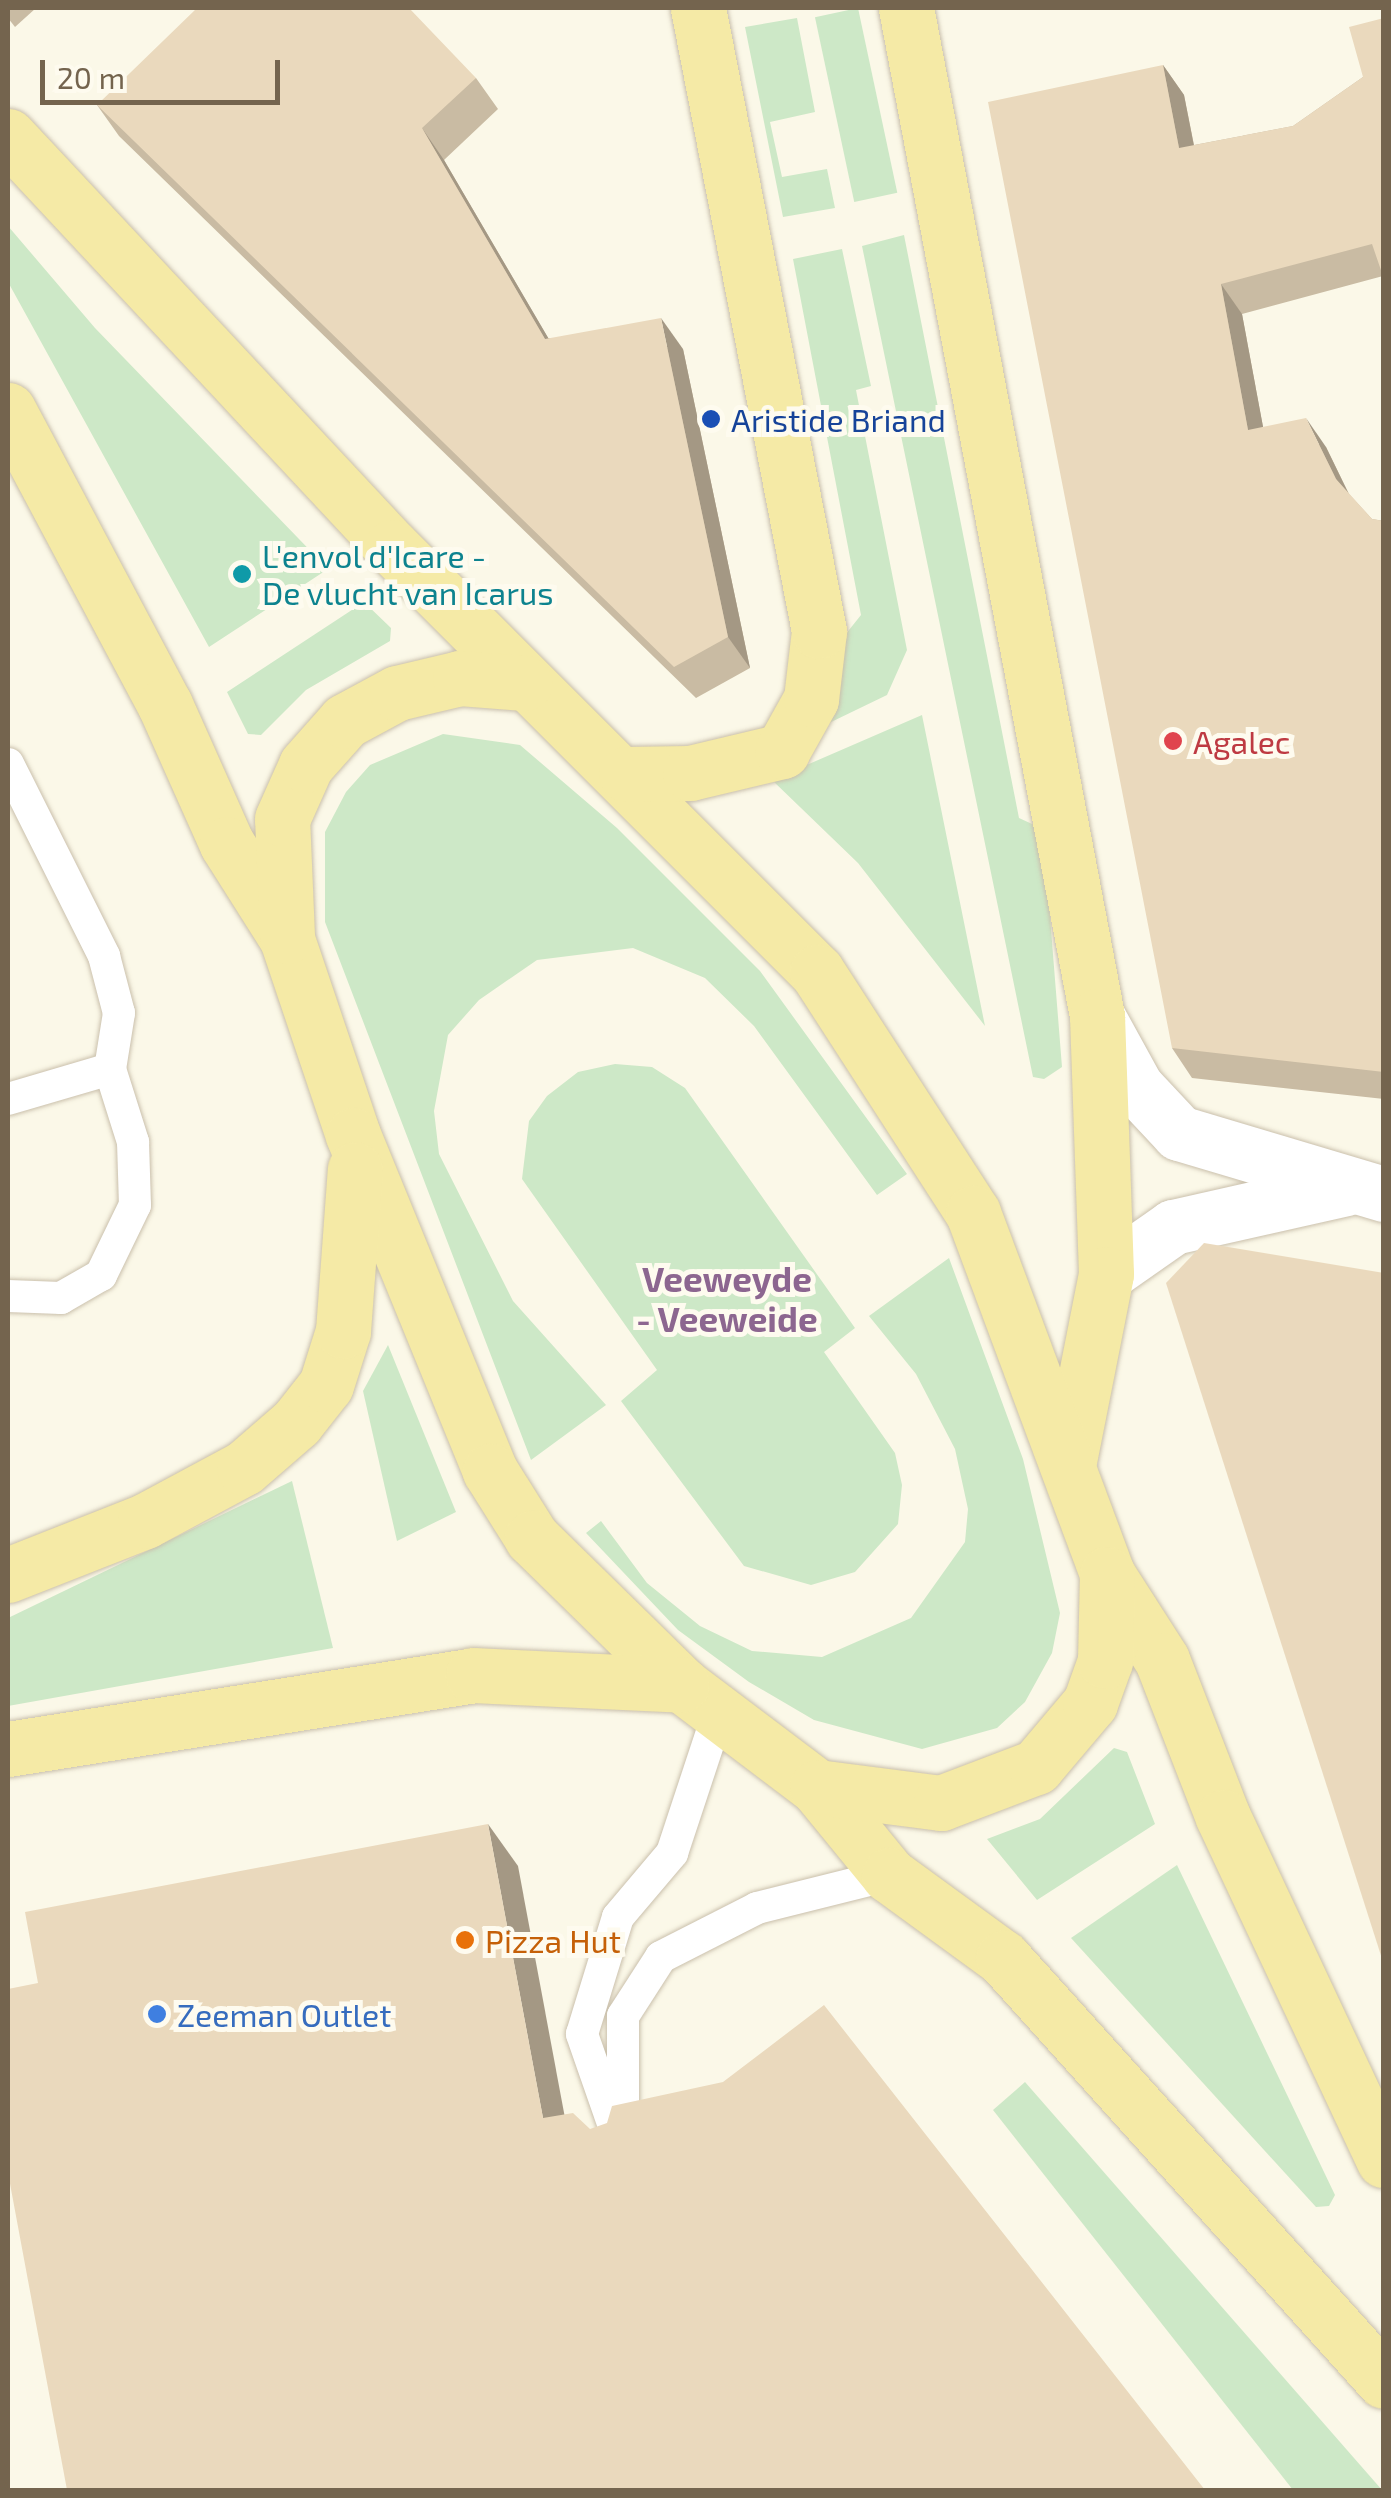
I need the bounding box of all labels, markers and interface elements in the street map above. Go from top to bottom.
scale bar [45,40,285,102]
text: 20 m [57,59,125,95]
place label: Aristide Briand [731,400,946,438]
marker: Aristide Briand [700,408,722,430]
place label: L'envol d'Icare - De vlucht van Icarus [262,537,555,612]
marker: L'envol d'Icare - De vlucht van Icarus [231,563,253,585]
place label: Agalec [1193,722,1291,760]
marker: Agalec [1162,730,1184,752]
district label: Veeweyde - Veeweide [636,1257,818,1339]
place label: Pizza Hut [485,1921,621,1959]
marker: Pizza Hut [454,1929,476,1951]
place label: Zeeman Outlet [177,1995,391,2033]
marker: Zeeman Outlet [146,2003,168,2025]

